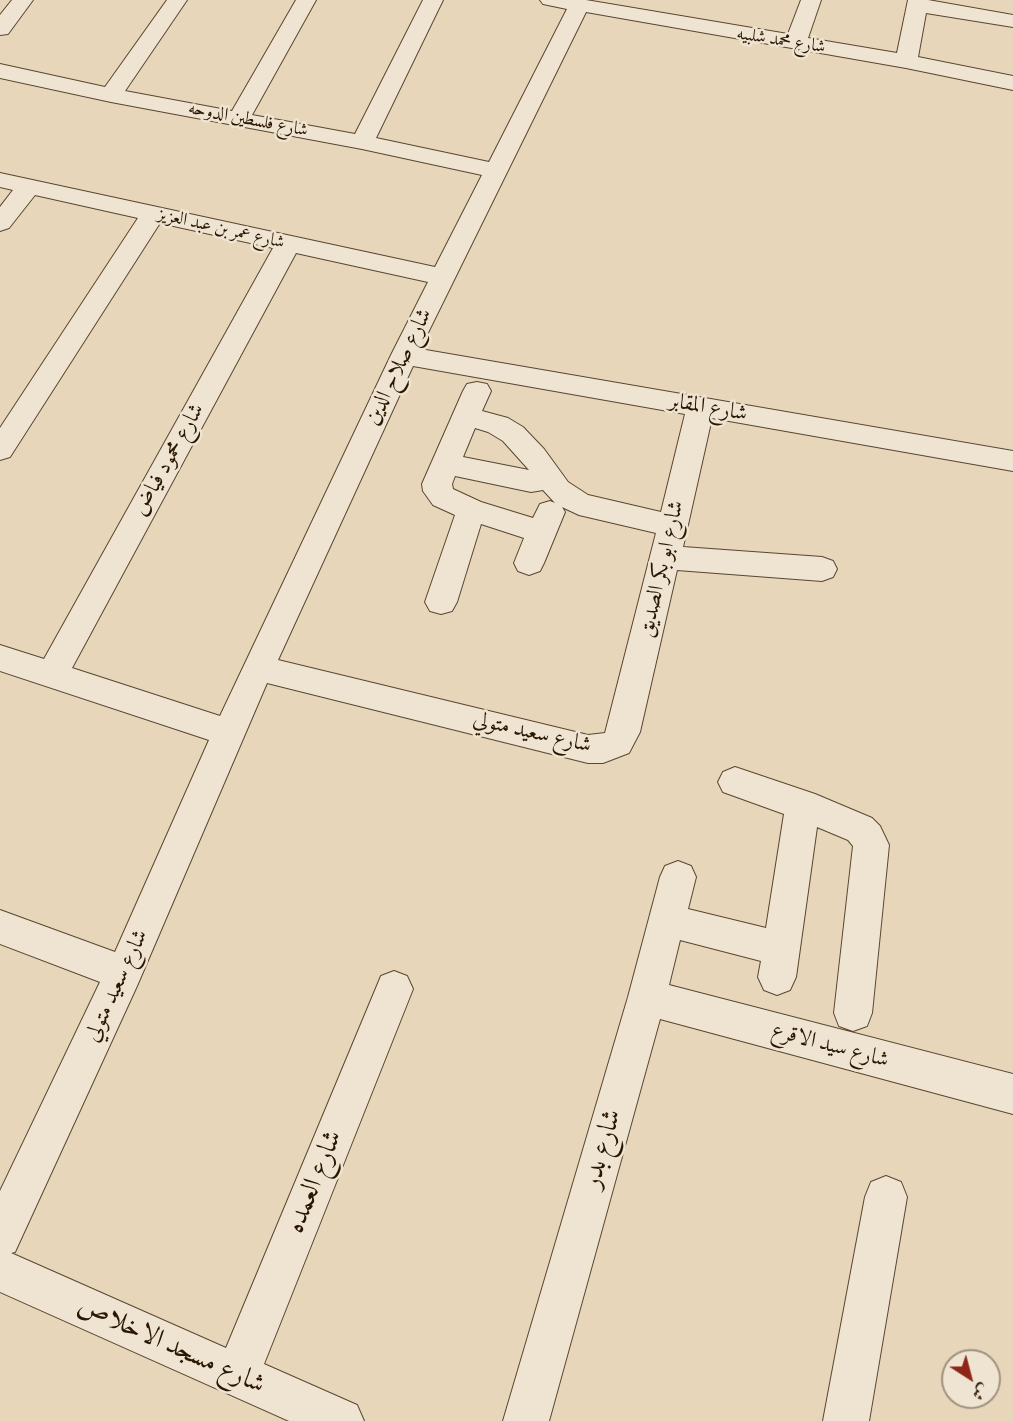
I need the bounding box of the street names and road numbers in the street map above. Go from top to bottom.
street label: شارع محمد شلبيه [735,23,827,59]
street label: شارع فلسطين الدوحه [186,98,310,142]
street label: شارع عمر بن عبد العزيز [155,204,287,254]
street label: شارع صلاح الدين [359,304,439,430]
street label: شارع المقابر [667,388,749,428]
street label: شارع محمود فياض [127,399,211,521]
street label: شارع ابو بكر الصديق [633,498,691,640]
street label: شارع سعيد متولي [470,707,594,759]
street label: شارع سعيد متولي [80,926,154,1046]
street label: شارع سيد الاقرع [768,1018,892,1074]
street label: شارع بدر [576,1106,630,1192]
street label: شارع العمده [280,1126,350,1238]
street label: شارع مسجد الاخلاص [72,1290,270,1402]

